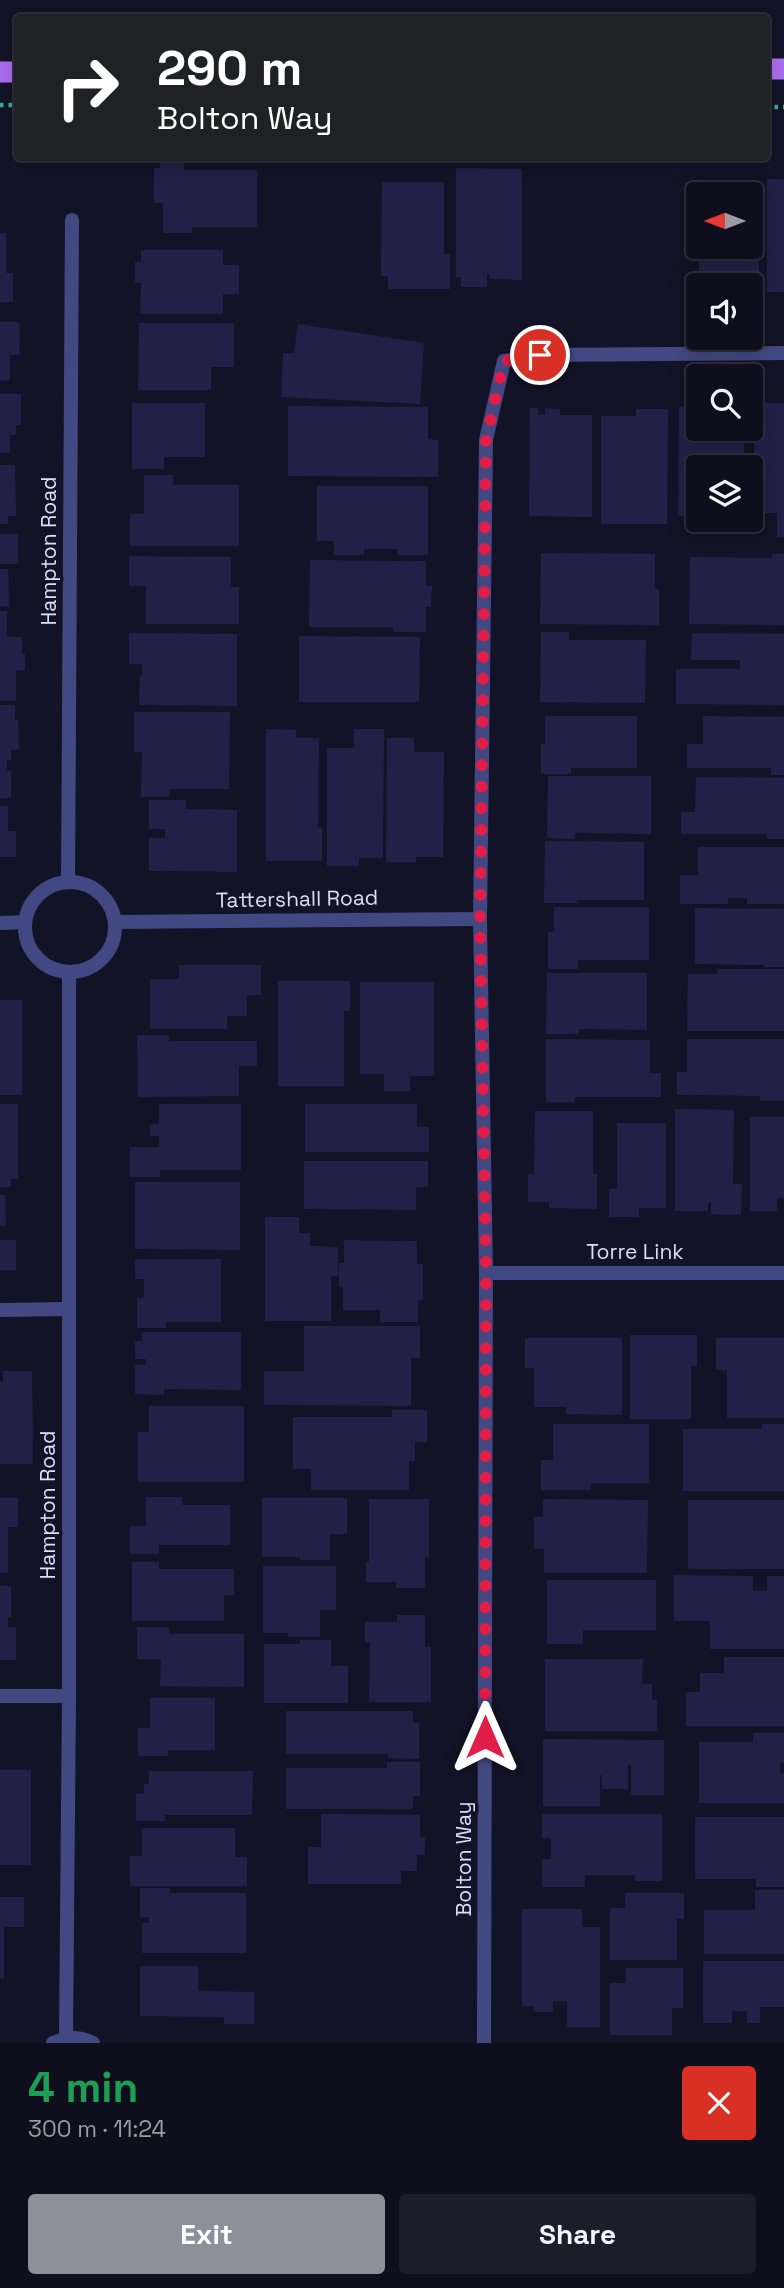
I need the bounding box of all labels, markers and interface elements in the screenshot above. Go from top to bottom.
text: 290 m [157,37,302,99]
icon: right [42,42,133,133]
text: Bolton Way [157,98,333,138]
north arrow [686,182,763,259]
map controls [686,182,763,532]
button: sound [686,273,763,350]
pin [510,325,570,385]
icon: arrive [521,336,559,374]
button: search [686,364,763,441]
button: layers [686,455,763,532]
street label: Hampton Road [35,476,62,626]
street label: Tattershall Road [216,884,378,913]
street label: Torre Link [586,1238,684,1265]
street label: Hampton Road [34,1430,61,1580]
position arrow [448,1700,522,1774]
street label: Bolton Way [450,1801,477,1917]
text: 4 min [28,2061,138,2114]
button: close [682,2066,756,2140]
text: 300 m · 11:24 [28,2114,166,2144]
button: Exit [28,2194,385,2274]
button: Share [399,2194,756,2274]

